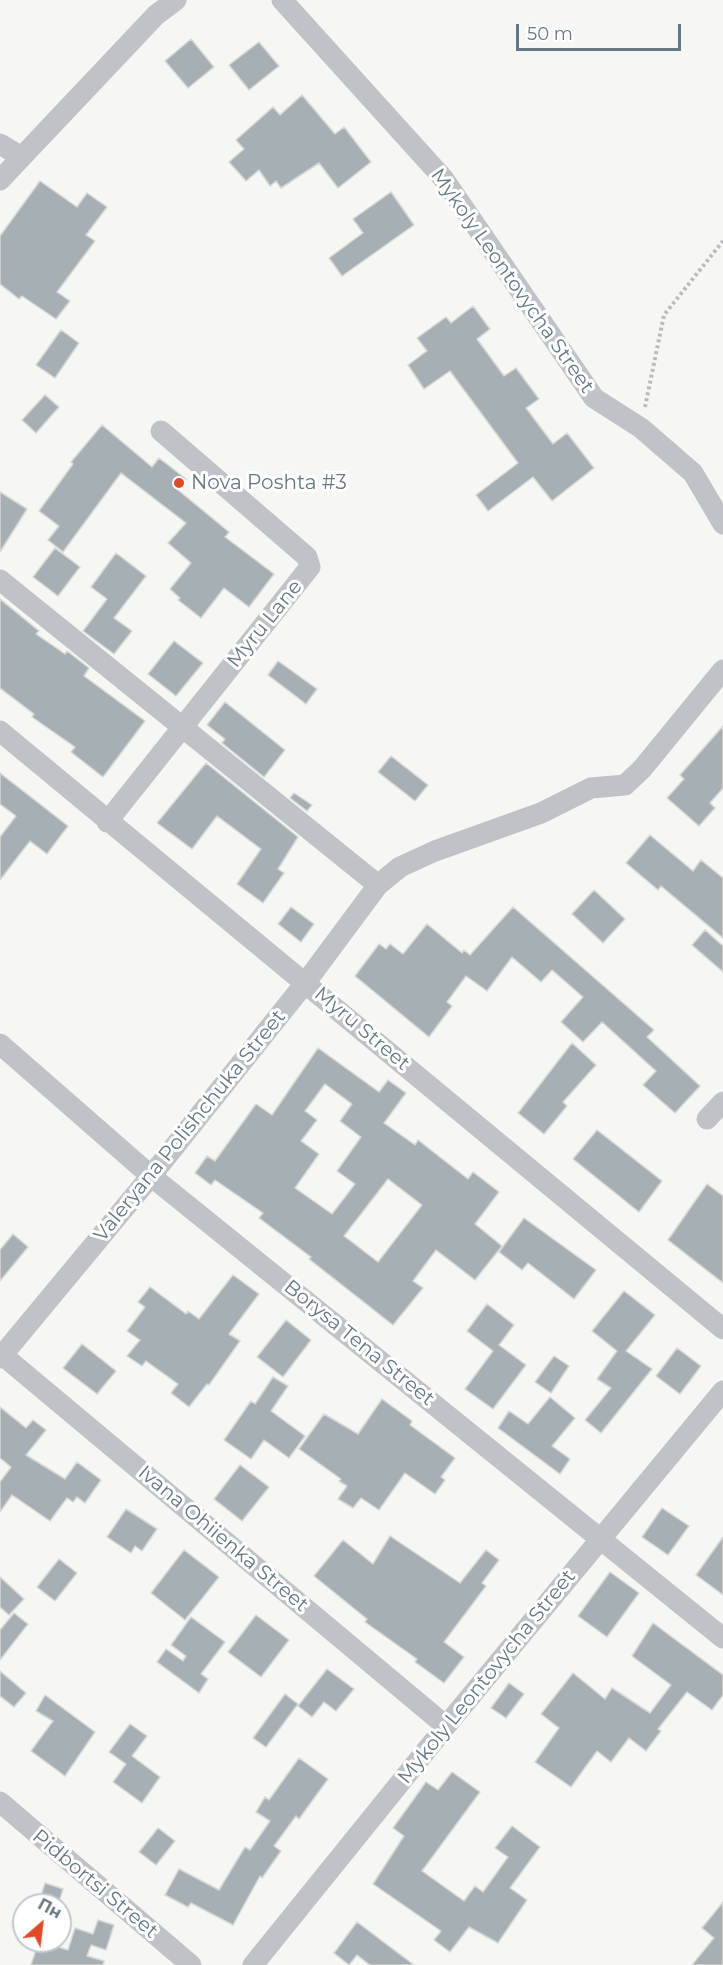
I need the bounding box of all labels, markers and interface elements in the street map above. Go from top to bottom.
scale bar [519,12,684,50]
text: 50 m [527,23,573,45]
street label: Mykoly Leontovycha Street [425,164,599,398]
place label: Nova Poshta #3 [191,471,347,495]
marker: Nova Poshta #3 [172,476,186,490]
street label: Myru Lane [222,575,308,673]
street label: Myru Street [309,982,415,1076]
street label: Valeryana Polishchuka Street [89,1005,291,1247]
street label: Borysa Tena Street [279,1275,439,1411]
street label: Ivana Ohiienka Street [133,1461,313,1617]
street label: Mykoly Leontovycha Street [393,1565,581,1789]
street label: Pidbortsi Street [27,1824,163,1944]
north arrow [12,1893,72,1953]
text: Пн [35,1894,65,1922]

